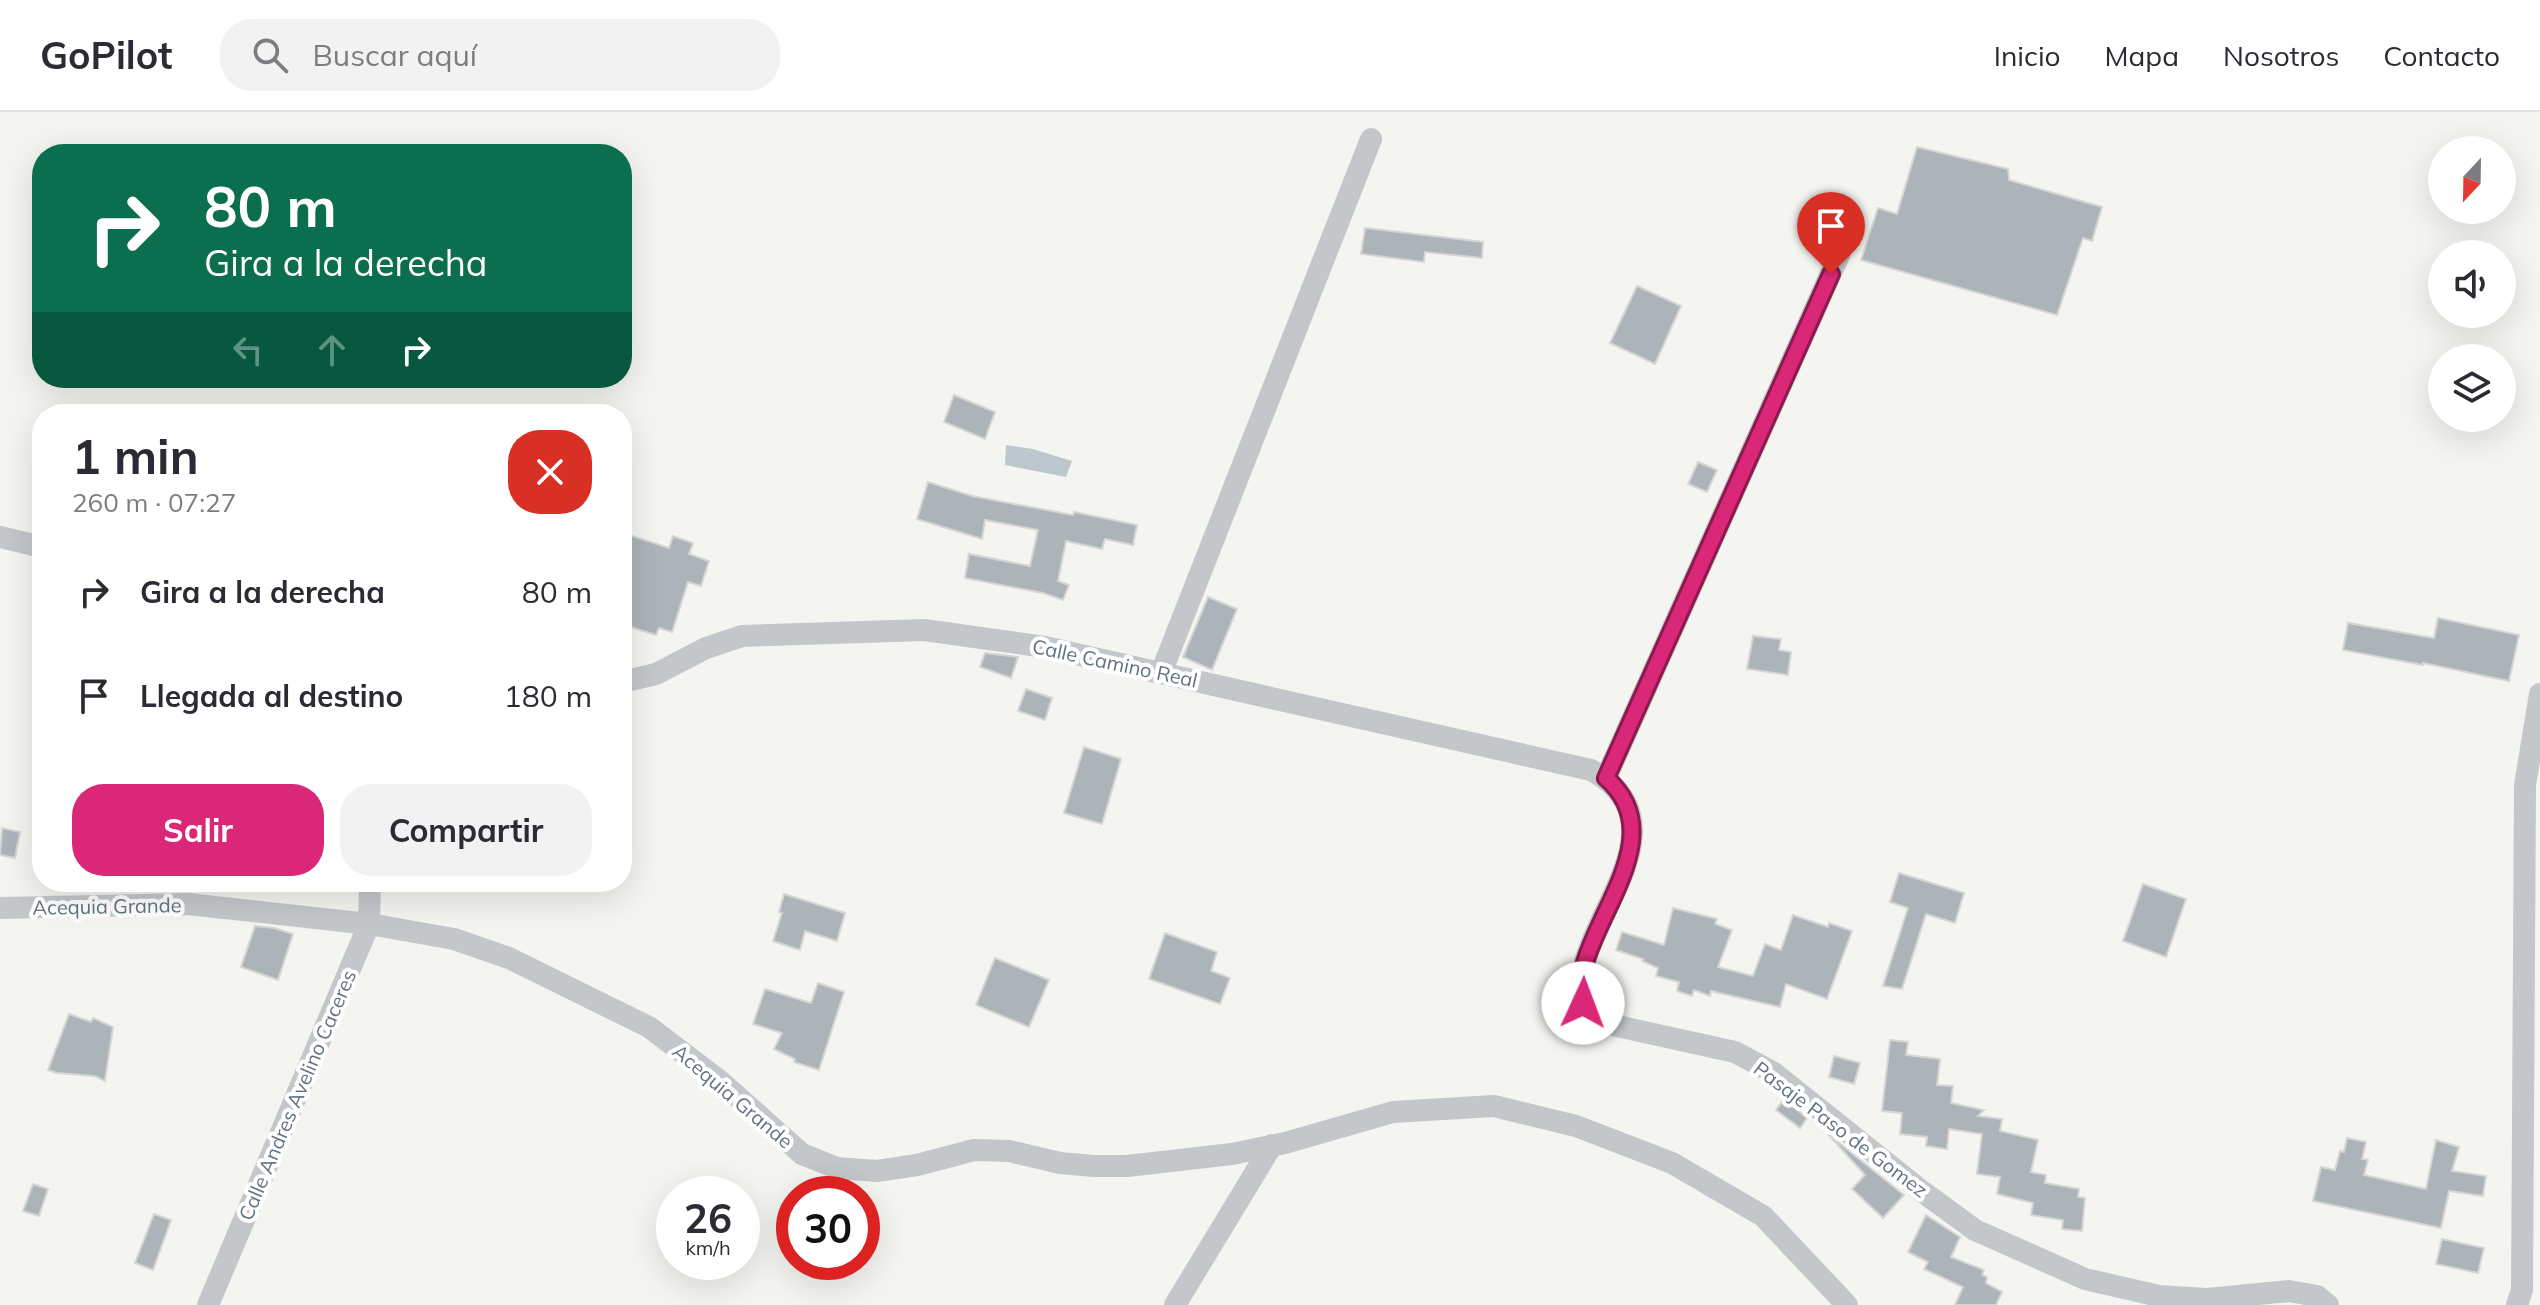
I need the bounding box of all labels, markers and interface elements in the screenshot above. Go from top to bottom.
search box [220,19,780,91]
text: GoPilot [40,31,172,79]
icon: search [248,33,292,77]
text: Buscar aquí [312,36,477,74]
text: Inicio [1994,38,2061,73]
text: Mapa [2105,38,2179,73]
text: Nosotros [2223,38,2339,73]
text: Contacto [2383,38,2500,73]
north arrow [2428,136,2516,224]
map controls [2428,136,2516,432]
text: 80 m [204,171,337,241]
icon: right [72,176,176,280]
pin [1797,192,1865,274]
icon: arrive [1809,204,1853,248]
text: Gira a la derecha [204,240,487,285]
button: sound [2428,240,2516,328]
icon: left [226,328,270,372]
icon: ahead [310,328,354,372]
icon: right [394,328,438,372]
button: layers [2428,344,2516,432]
text: 1 min [72,426,199,486]
button: close [508,430,592,514]
text: 260 m · 07:27 [72,486,236,519]
icon: right [72,570,116,614]
text: Gira a la derecha [140,573,385,611]
text: 80 m [522,573,592,611]
street label: Calle Camino Real [1030,633,1200,693]
icon: arrive [72,674,116,718]
text: Llegada al destino [140,677,403,715]
text: 180 m [504,677,592,715]
button: Salir [72,784,324,876]
button: Compartir [340,784,592,876]
street label: Acequia Grande [32,892,182,920]
position arrow [1541,961,1625,1045]
street label: Calle Andres Avelino Caceres [233,966,361,1224]
street label: Acequia Grande [668,1039,798,1153]
street label: Pasaje Paso de Gomez [1749,1055,1933,1203]
speed limit sign: 30 [776,1176,880,1280]
text: 26 [684,1193,732,1243]
text: km/h [685,1235,731,1260]

